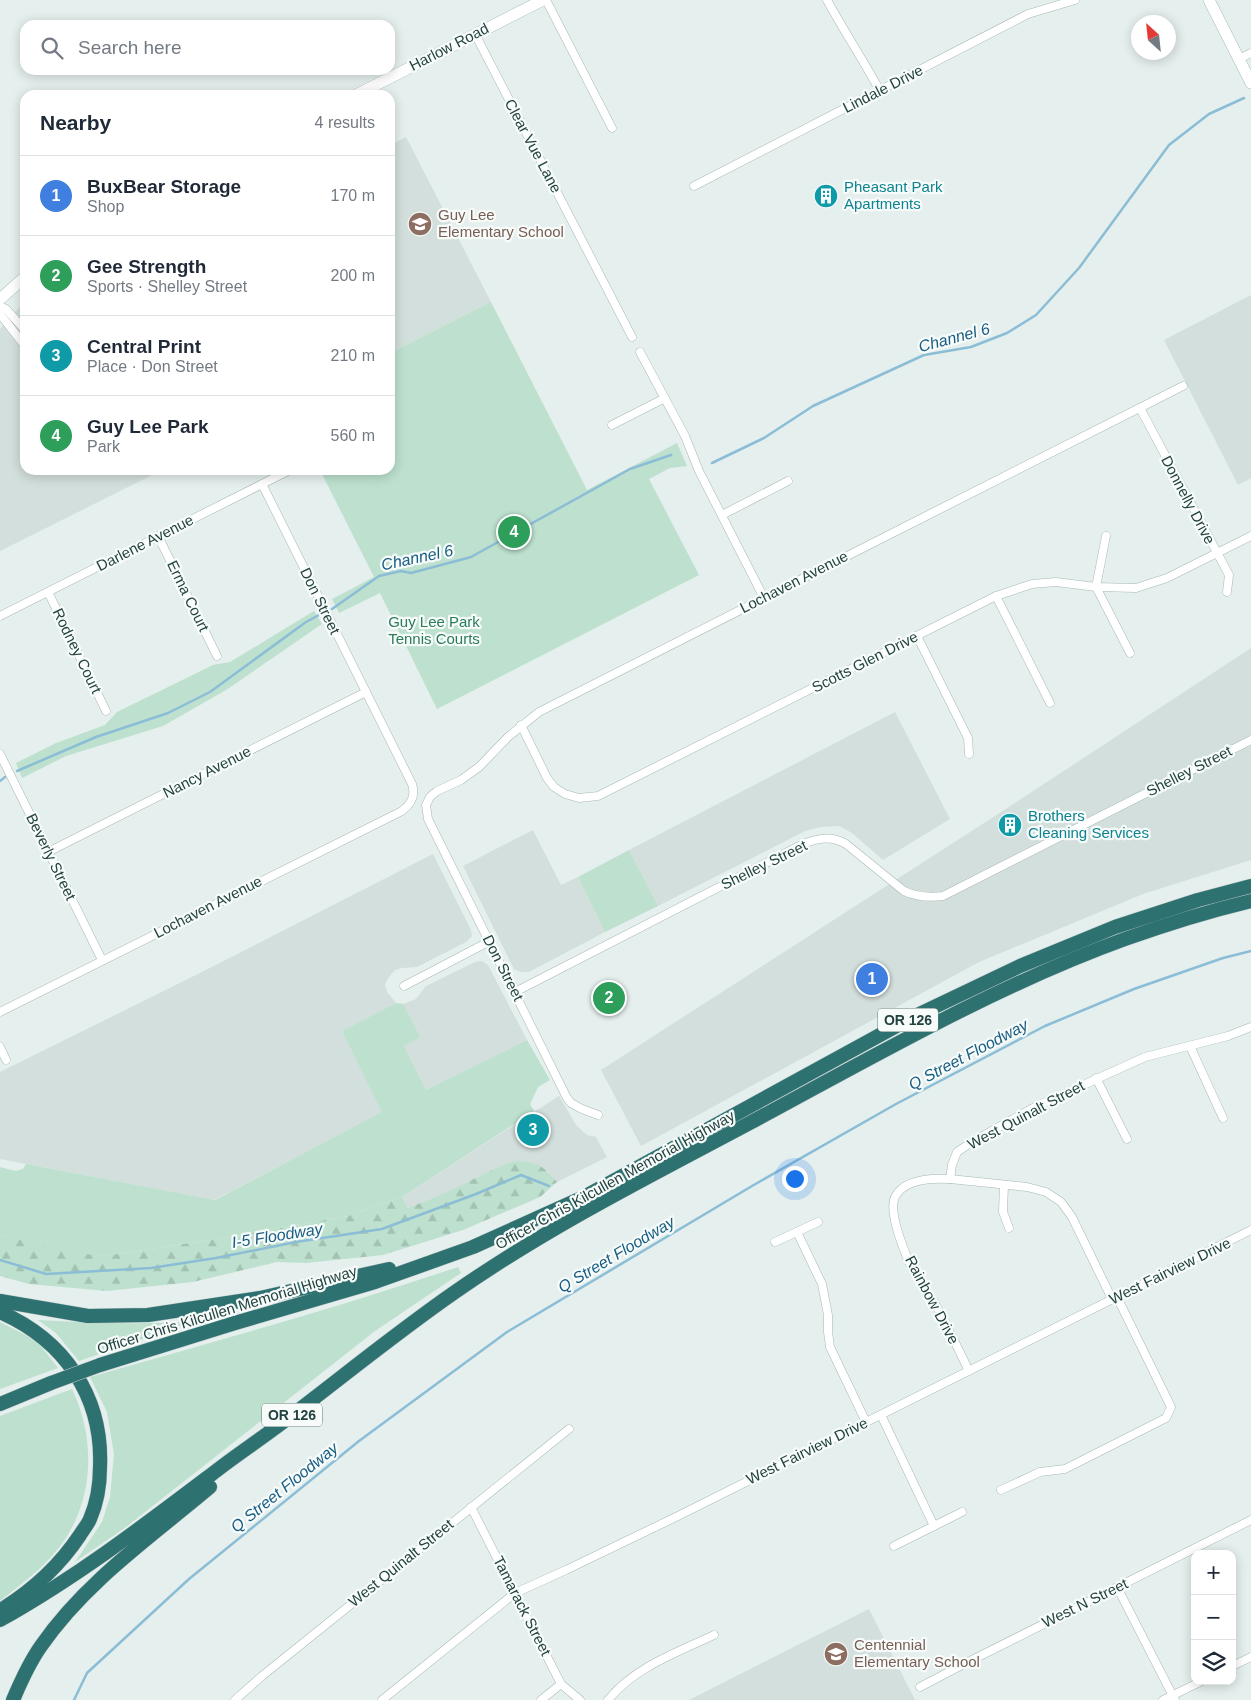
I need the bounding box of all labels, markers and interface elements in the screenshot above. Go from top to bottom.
north arrow [1131,15,1176,60]
street label: Harlow Road [406,19,491,74]
search box [20,20,395,75]
icon: search [38,34,66,62]
text: Search here [78,37,182,58]
street label: Lindale Drive [840,61,926,116]
street label: Clear Vue Lane [502,96,565,196]
text: Nearby [40,111,111,134]
text: 4 results [315,114,375,131]
text: BuxBear Storage [87,176,241,197]
place label: Pheasant Park Apartments [844,178,943,212]
building icon: Pheasant Park Apartments [813,183,839,209]
text: 1 [52,187,60,204]
text: 170 m [331,187,375,204]
text: Shop [87,198,124,215]
place label: Guy Lee Elementary School [438,206,564,240]
school or university icon: Guy Lee Elementary School [407,211,433,237]
text: Gee Strength [87,256,206,277]
text: 2 [52,267,60,284]
text: 200 m [331,267,375,284]
text: Sports · Shelley Street [87,278,247,295]
water label: Channel 6 [917,320,992,355]
text: Central Print [87,336,201,357]
text: 3 [52,347,60,364]
text: 210 m [331,347,375,364]
text: Place · Don Street [87,358,218,375]
text: Guy Lee Park [87,416,208,437]
text: 4 [52,427,60,444]
text: 560 m [331,427,375,444]
text: Park [87,438,120,455]
street label: Donnelly Drive [1158,453,1219,547]
street label: Darlene Avenue [93,511,196,574]
pin: 4 [498,513,530,551]
water label: Channel 6 [380,542,455,573]
street label: Lochaven Avenue [737,547,851,616]
street label: Erma Court [164,558,213,635]
street label: Don Street [297,565,344,637]
street label: Rodney Court [50,605,106,697]
park label: Guy Lee Park Tennis Courts [388,613,480,647]
street label: Scotts Glen Drive [809,627,921,696]
street label: Shelley Street [1143,741,1235,799]
street label: Nancy Avenue [160,742,254,801]
place label: Brothers Cleaning Services [1028,807,1149,841]
street label: Beverly Street [23,811,80,904]
building icon: Brothers Cleaning Services [997,812,1023,838]
street label: Shelley Street [718,836,810,893]
street label: Lochaven Avenue [151,872,265,941]
street label: Don Street [480,932,528,1004]
pin: 1 [856,960,888,998]
pin: 2 [593,979,625,1017]
road number: OR 126 [878,1008,938,1032]
water label: Q Street Floodway [906,1015,1032,1093]
street label: West Quinalt Street [964,1076,1088,1153]
street label: Officer Chris Kilcullen Memorial Highway [492,1106,738,1253]
pin: 3 [517,1111,549,1149]
your location [782,1166,808,1192]
water label: Q Street Floodway [555,1213,678,1296]
water label: I-5 Floodway [231,1220,325,1251]
street label: West Fairview Drive [1106,1234,1233,1307]
street label: Rainbow Drive [902,1253,963,1347]
street label: Officer Chris Kilcullen Memorial Highway [95,1262,359,1357]
road number: OR 126 [262,1404,322,1426]
street label: West Fairview Drive [743,1414,870,1487]
water label: Q Street Floodway [227,1438,342,1536]
street label: West Quinalt Street [345,1515,457,1610]
map controls [1191,1550,1236,1685]
button: + [1191,1550,1236,1595]
street label: Tamarack Street [490,1553,555,1659]
street label: West N Street [1039,1574,1131,1631]
button: − [1191,1595,1236,1640]
place label: Centennial Elementary School [854,1636,980,1670]
button: layers [1191,1640,1236,1685]
school or university icon: Centennial Elementary School [823,1641,849,1667]

